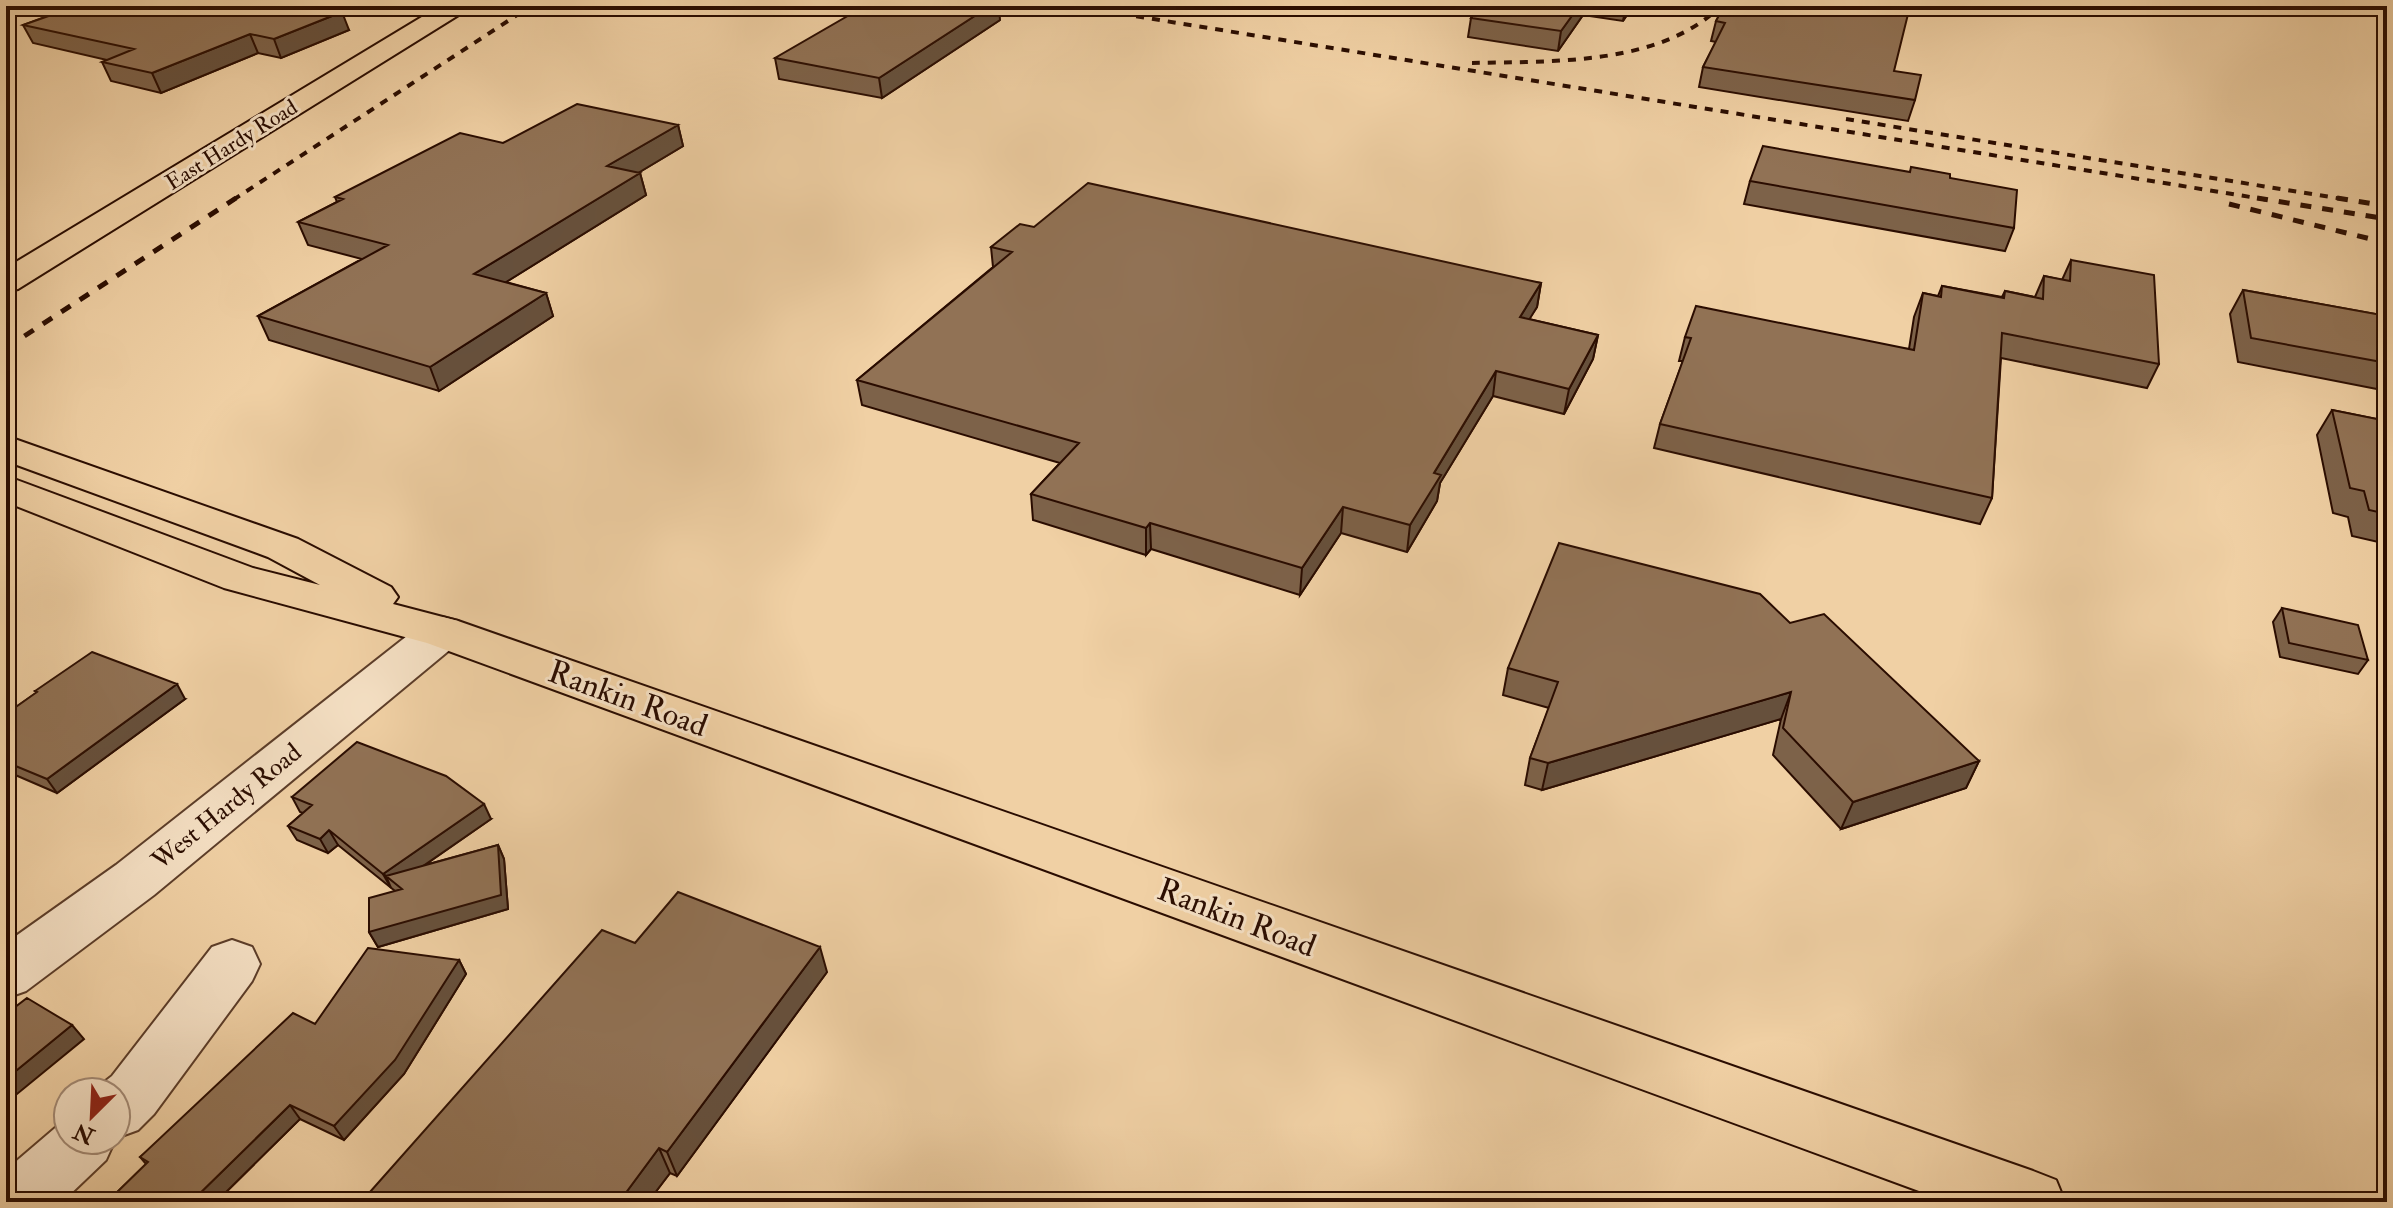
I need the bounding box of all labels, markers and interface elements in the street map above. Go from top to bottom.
street label: East Hardy Road [160,93,303,197]
street label: Rankin Road [543,652,713,746]
street label: West Hardy Road [145,737,308,878]
street label: Rankin Road [1152,869,1322,967]
north arrow [52,1076,132,1156]
text: N [69,1116,100,1151]

